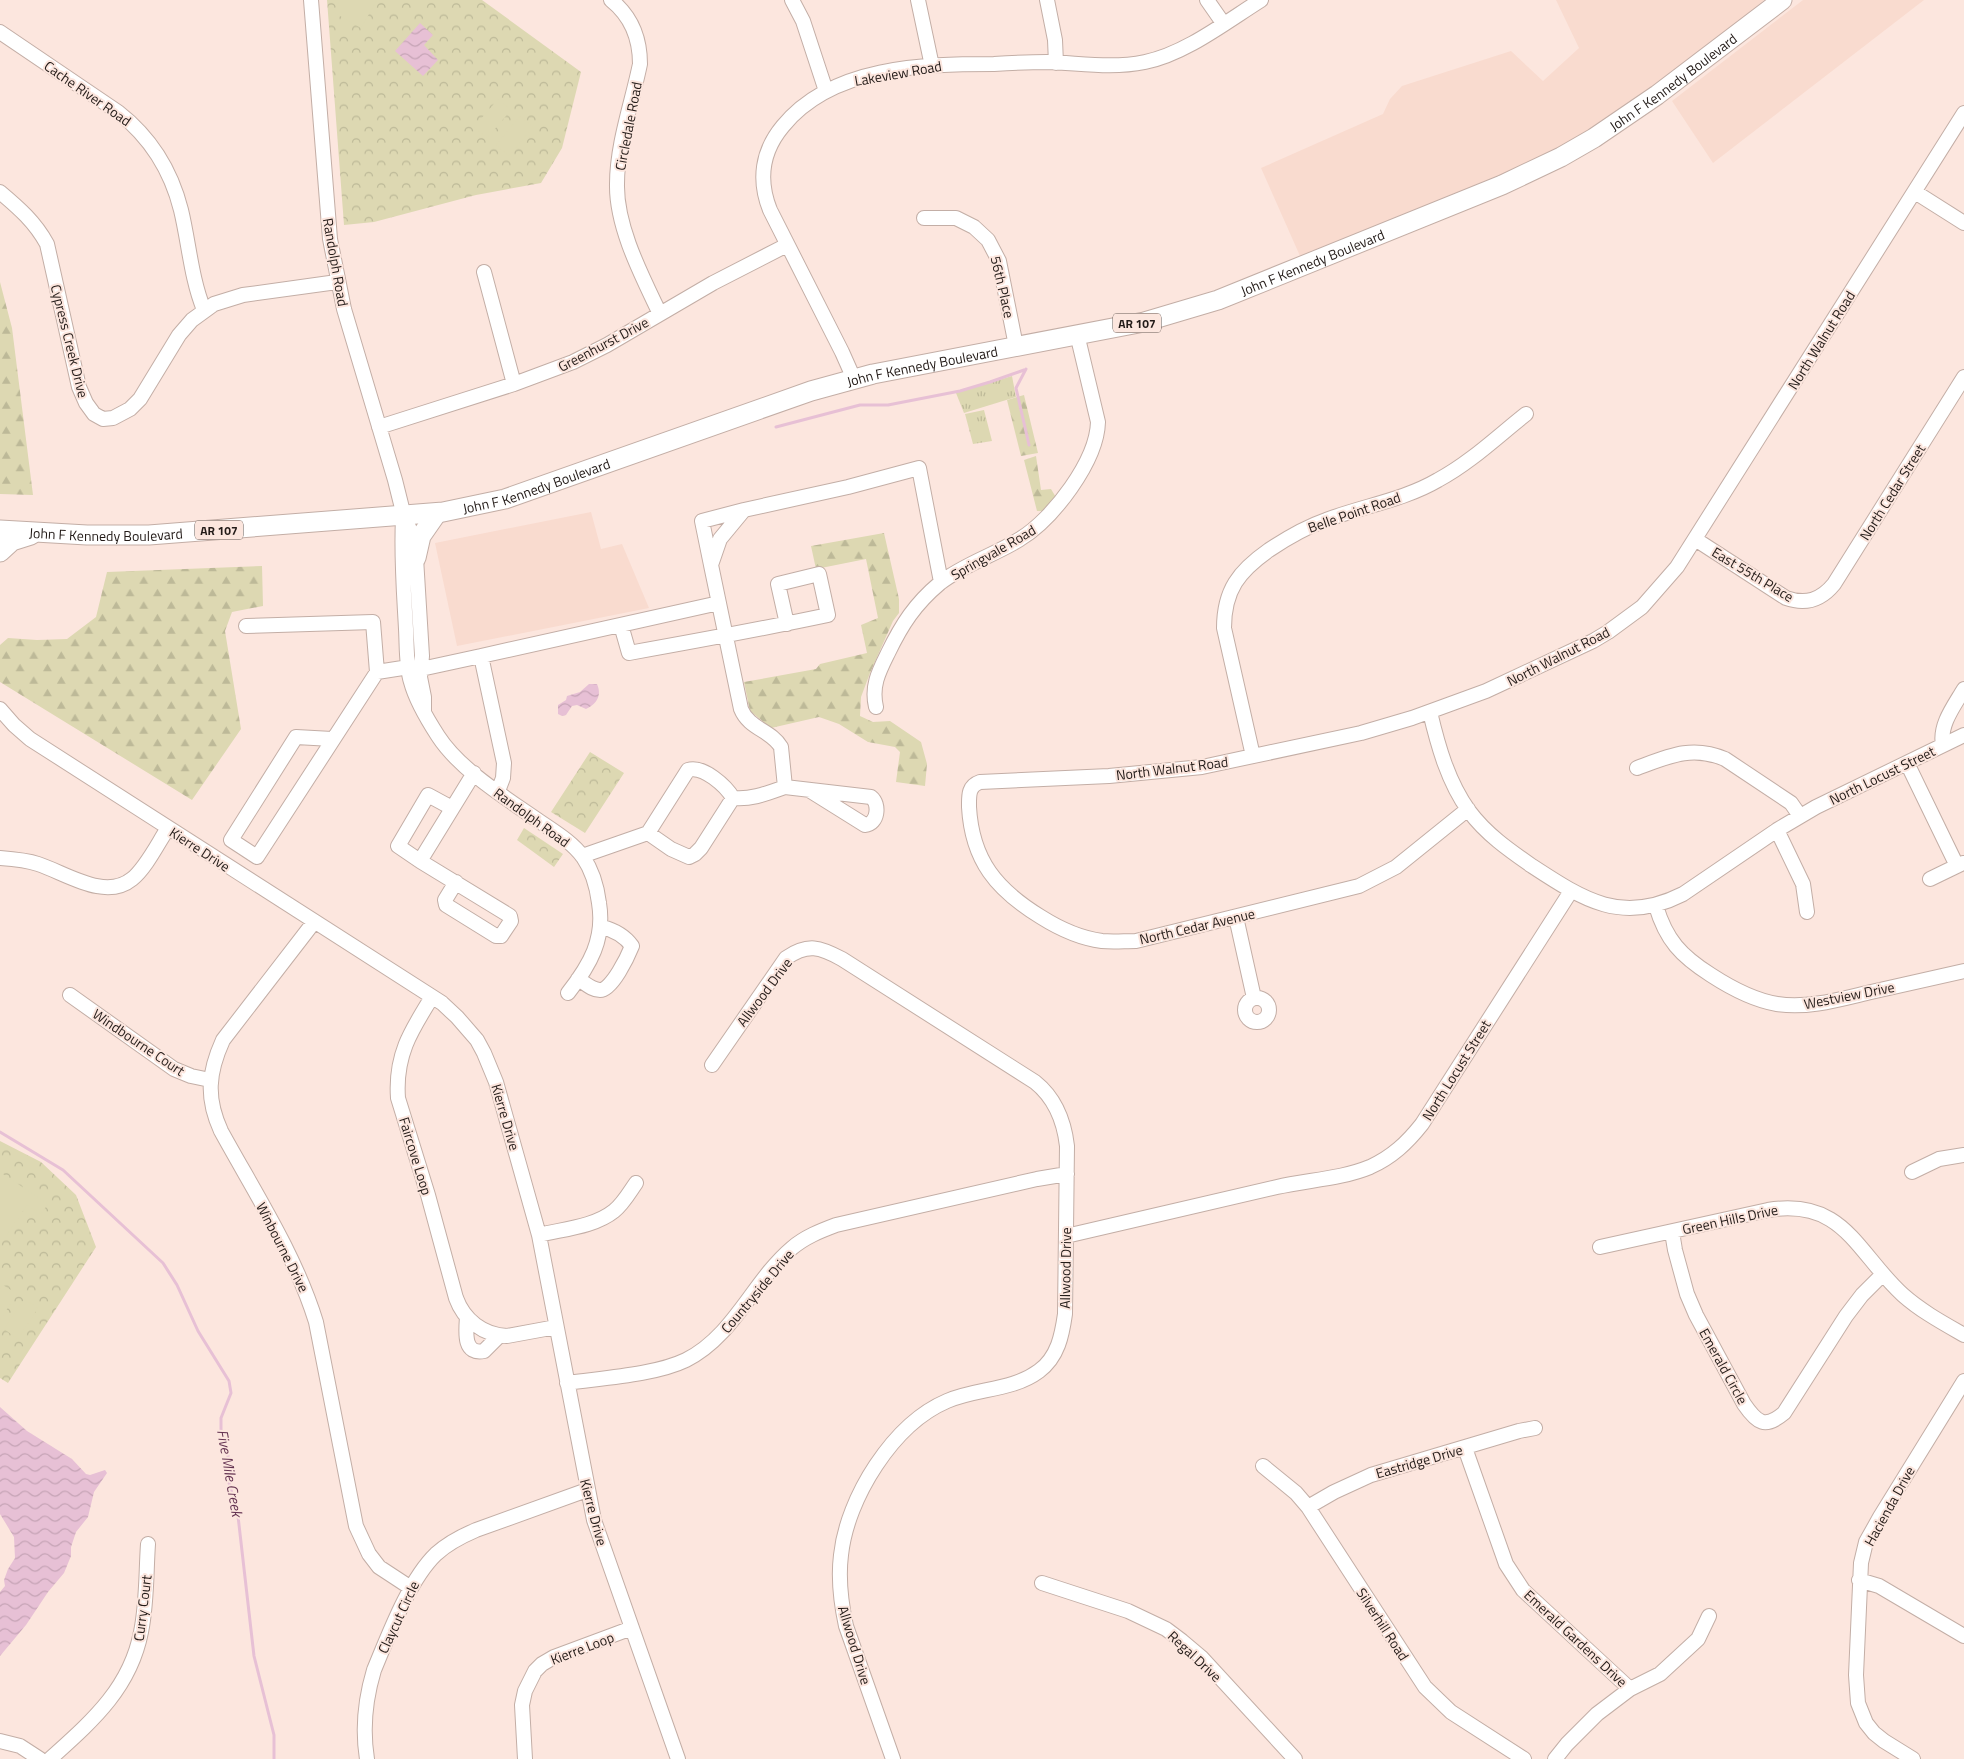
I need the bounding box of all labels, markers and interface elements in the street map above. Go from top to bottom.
street label: John F Kennedy Boulevard [1605,28,1741,135]
street label: Cache River Road [40,55,136,131]
street label: Lakeview Road [853,55,943,91]
street label: Circledale Road [609,80,647,172]
street label: Randolph Road [318,216,354,308]
street label: John F Kennedy Boulevard [1237,223,1387,300]
street label: 56th Place [986,254,1020,320]
street label: Cypress Creek Drive [46,282,94,400]
street label: North Walnut Road [1782,287,1860,393]
street label: Greenhurst Drive [554,311,652,377]
road number: AR 107 [1113,314,1161,332]
street label: John F Kennedy Boulevard [844,340,999,391]
street label: North Cedar Street [1854,440,1930,544]
street label: John F Kennedy Boulevard [461,452,613,518]
street label: Belle Point Road [1305,486,1403,538]
street label: Springvale Road [947,519,1039,585]
road number: AR 107 [195,520,243,540]
street label: John F Kennedy Boulevard [29,521,183,546]
street label: East 55th Place [1708,541,1798,607]
street label: North Walnut Road [1503,621,1613,691]
street label: North Locust Street [1826,740,1938,810]
street label: North Walnut Road [1115,751,1229,785]
street label: Randolph Road [490,782,574,852]
street label: Kierre Drive [166,822,234,876]
street label: North Cedar Avenue [1137,903,1257,949]
street label: Allwood Drive [731,953,797,1031]
street label: Westview Drive [1802,976,1896,1014]
street label: Windbourne Court [89,1003,189,1081]
street label: North Locust Street [1417,1015,1495,1124]
street label: Kierre Drive [486,1081,526,1153]
street label: Faircove Loop [394,1114,438,1198]
street label: Winbourne Drive [251,1198,315,1296]
street label: Green Hills Drive [1680,1199,1780,1239]
street label: Allwood Drive [1054,1227,1076,1309]
street label: Countryside Drive [716,1244,798,1338]
street label: Emerald Circle [1694,1324,1754,1408]
water label: Five Mile Creek [211,1428,249,1521]
street label: Eastridge Drive [1373,1439,1465,1483]
street label: Hacienda Drive [1858,1462,1920,1550]
street label: Kierre Drive [575,1476,613,1548]
street label: Curry Court [128,1574,156,1642]
street label: Claycut Circle [372,1577,424,1657]
street label: Silverhill Road [1352,1584,1414,1664]
street label: Emerald Gardens Drive [1520,1584,1632,1692]
street label: Allwood Drive [833,1603,877,1687]
street label: Kierre Loop [547,1626,617,1670]
street label: Regal Drive [1163,1626,1227,1686]

